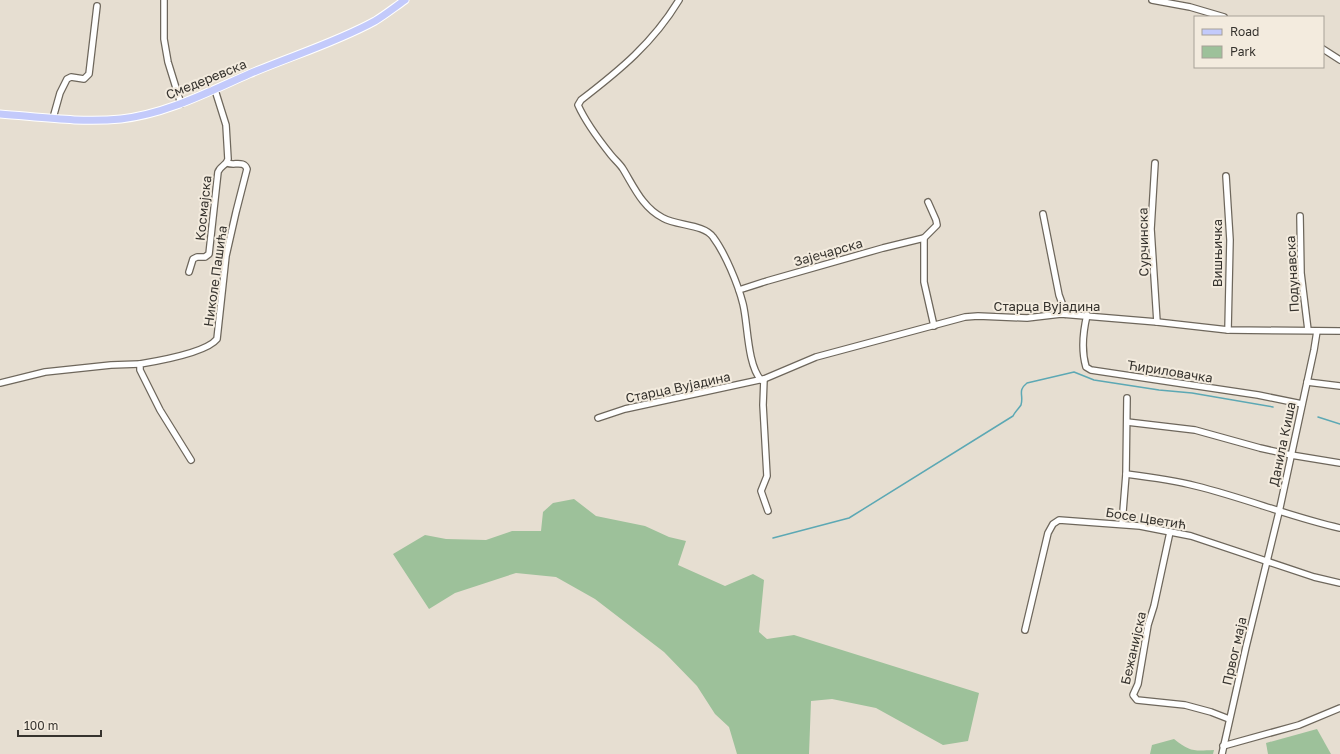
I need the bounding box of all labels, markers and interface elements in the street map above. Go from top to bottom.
legend [1194,16,1324,68]
text: Road [1230,24,1259,39]
text: Park [1230,44,1256,59]
street label: Смедеревска [163,56,249,102]
street label: Космајска [192,174,214,242]
street label: Сурчинска [1134,207,1152,277]
street label: Вишњичка [1209,219,1225,287]
street label: Николе Пашића [200,224,230,328]
street label: Зајечарска [792,235,864,269]
street label: Подунавска [1282,235,1302,313]
street label: Старца Вујадина [994,298,1100,314]
street label: Ћириловачка [1126,356,1214,386]
street label: Старца Вујадина [624,368,732,406]
street label: Данила Киша [1265,400,1299,488]
street label: Босе Цветић [1105,504,1187,532]
street label: Бежанијска [1117,610,1149,686]
street label: Првог маја [1218,615,1250,687]
scale bar [18,712,101,738]
text: 100 m [24,718,58,733]

